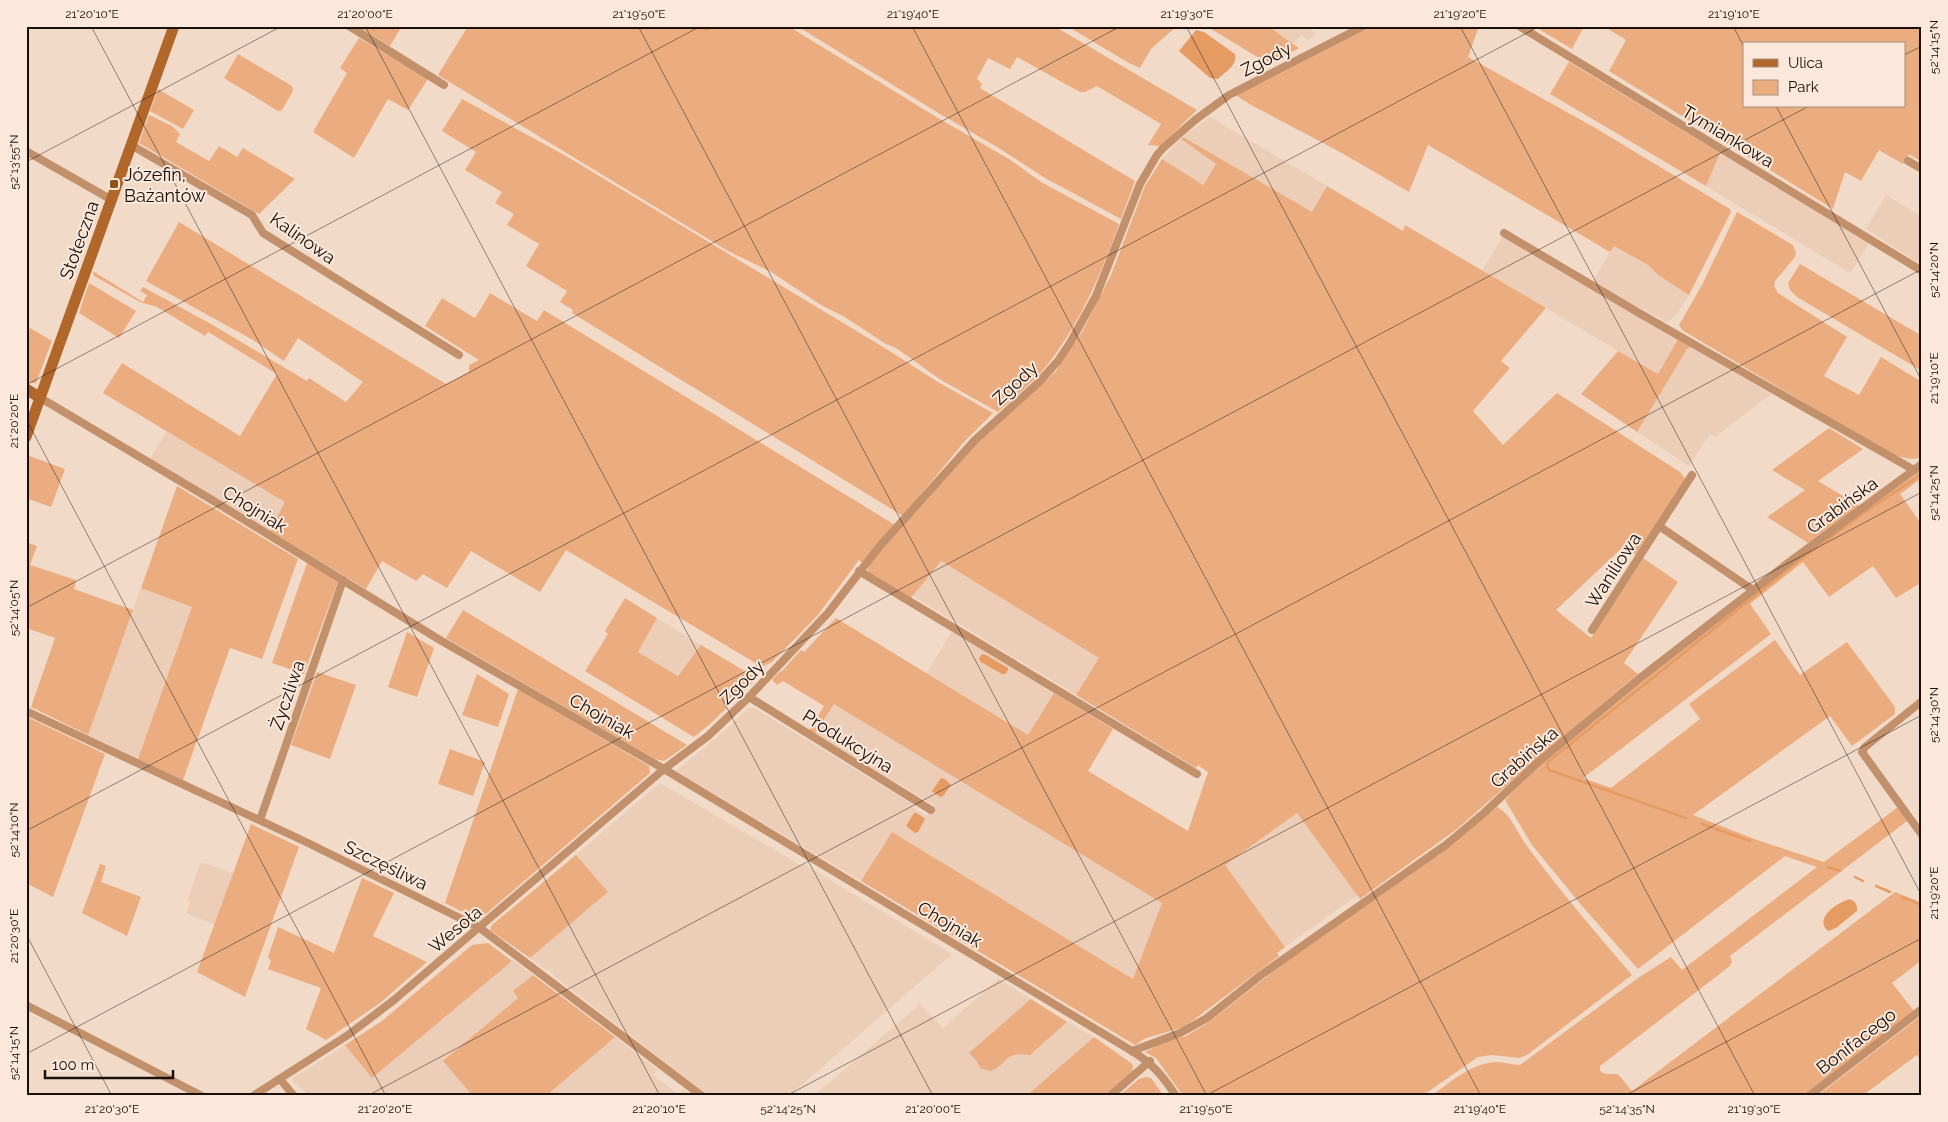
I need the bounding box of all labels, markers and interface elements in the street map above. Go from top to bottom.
text: 21°20'10"E [65,7,119,21]
text: 21°20'00"E [337,7,393,21]
text: 21°19'50"E [612,7,666,21]
text: 21°19'40"E [887,7,939,21]
text: 21°19'30"E [1160,7,1214,21]
text: 21°19'20"E [1434,7,1486,21]
text: 21°19'10"E [1708,7,1760,21]
text: 52°14'15"N [1927,20,1941,74]
street label: Zgody [1237,37,1295,81]
legend [1743,42,1906,108]
text: Ulica [1788,54,1823,72]
text: Park [1788,78,1819,96]
street label: Tymiankowa [1678,100,1778,172]
text: 52°13'55"N [7,134,21,190]
place label: Józefin, Bażantów [124,164,206,206]
marker: Józefin, Bażantów [108,178,120,190]
street label: Stołeczna [55,198,103,282]
street label: Kalinowa [266,208,340,268]
text: 52°14'20"N [1927,242,1941,298]
text: 21°19'10"E [1927,352,1941,404]
street label: Zgody [988,357,1042,409]
text: 21°20'20"E [7,394,21,448]
text: 52°14'25"N [1927,465,1941,521]
street label: Grabińska [1802,472,1882,538]
street label: Chojniak [219,481,291,537]
street label: Waniliowa [1581,528,1645,612]
text: 52°14'05"N [7,580,21,636]
street label: Zgody [716,655,769,708]
street label: Życzliwa [265,657,309,733]
text: 52°14'30"N [1927,687,1941,743]
street label: Chojniak [566,689,639,743]
street label: Produkcyjna [799,705,897,777]
street label: Grabińska [1486,722,1562,792]
text: 52°14'10"N [7,803,21,858]
street label: Szczęśliwa [341,836,431,894]
text: 21°19'20"E [1927,867,1941,919]
street label: Chojniak [914,897,986,952]
street label: Wesoła [424,901,486,957]
text: 21°20'30"E [7,909,21,963]
street label: Bonifacego [1812,1003,1900,1079]
text: 52°14'15"N [7,1026,21,1080]
scale bar [45,1047,172,1079]
text: 100 m [52,1056,94,1074]
text: 21°20'30"E [85,1102,139,1116]
text: 21°20'20"E [358,1102,412,1116]
text: 21°20'10"E [632,1102,686,1116]
text: 52°14'25"N [760,1102,816,1116]
text: 21°20'00"E [905,1102,961,1116]
text: 21°19'50"E [1179,1102,1233,1116]
text: 21°19'40"E [1454,1102,1506,1116]
text: 52°14'35"N [1599,1102,1655,1116]
text: 21°19'30"E [1727,1102,1781,1116]

